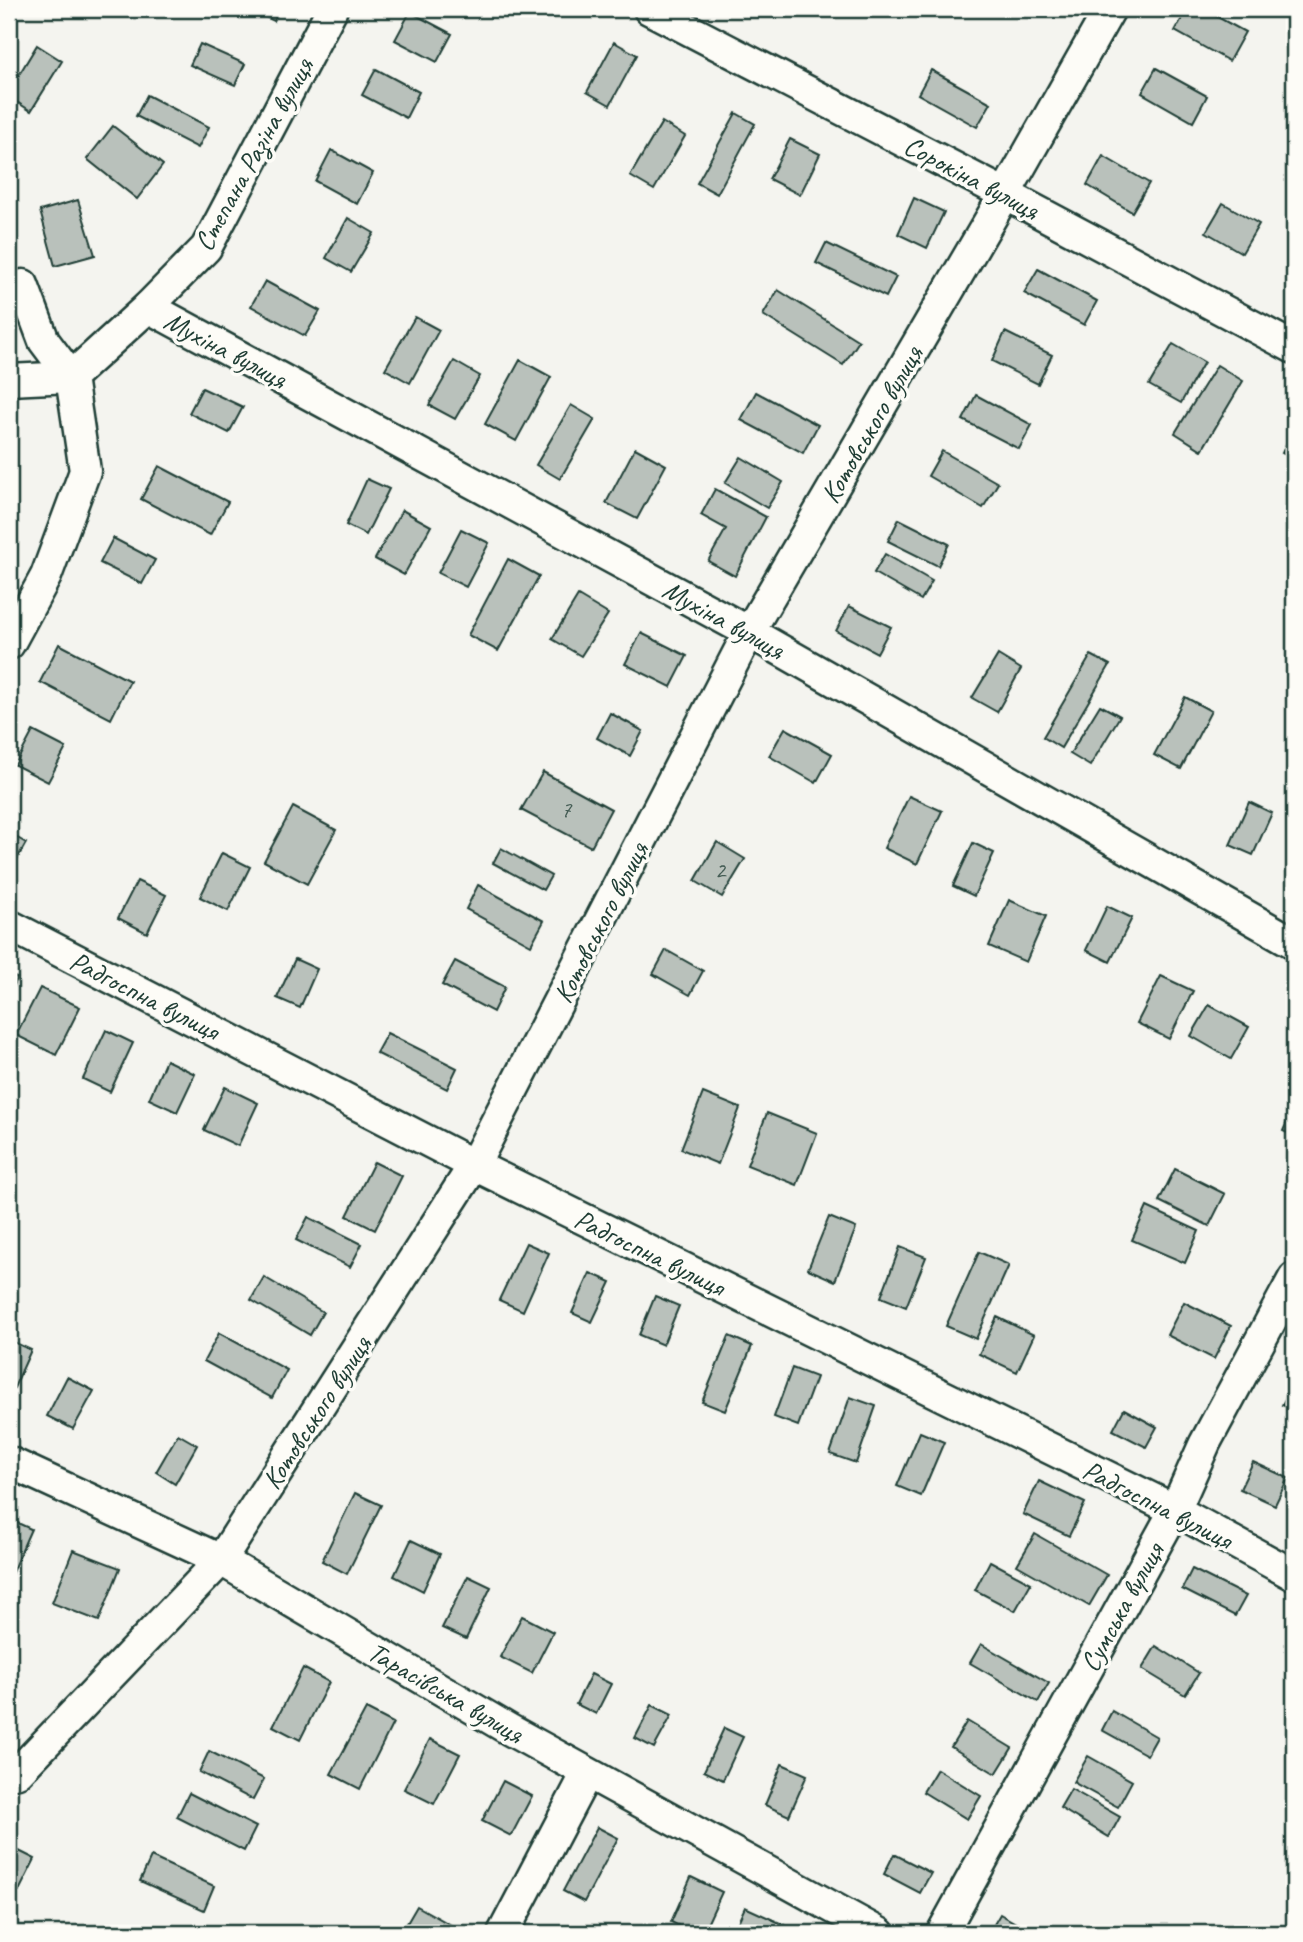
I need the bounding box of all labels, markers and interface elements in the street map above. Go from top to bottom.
street label: Степана Разіна вулиця [186,51,322,257]
street label: Сорокіна вулиця [898,127,1046,228]
street label: Мухіна вулиця [159,303,294,397]
street label: Котовського вулиця [812,339,931,509]
street label: Мухіна вулиця [657,572,791,668]
house number: 7 [561,794,573,824]
street label: Котовського вулиця [545,835,656,1009]
house number: 2 [715,855,728,885]
street label: Радгоспна вулиця [64,943,227,1049]
street label: Радгоспна вулиця [569,1201,733,1305]
street label: Котовського вулиця [254,1328,379,1496]
street label: Радгоспна вулиця [1077,1452,1240,1558]
street label: Сумська вулиця [1072,1535,1172,1678]
street label: Тарасівська вулиця [362,1634,531,1752]

